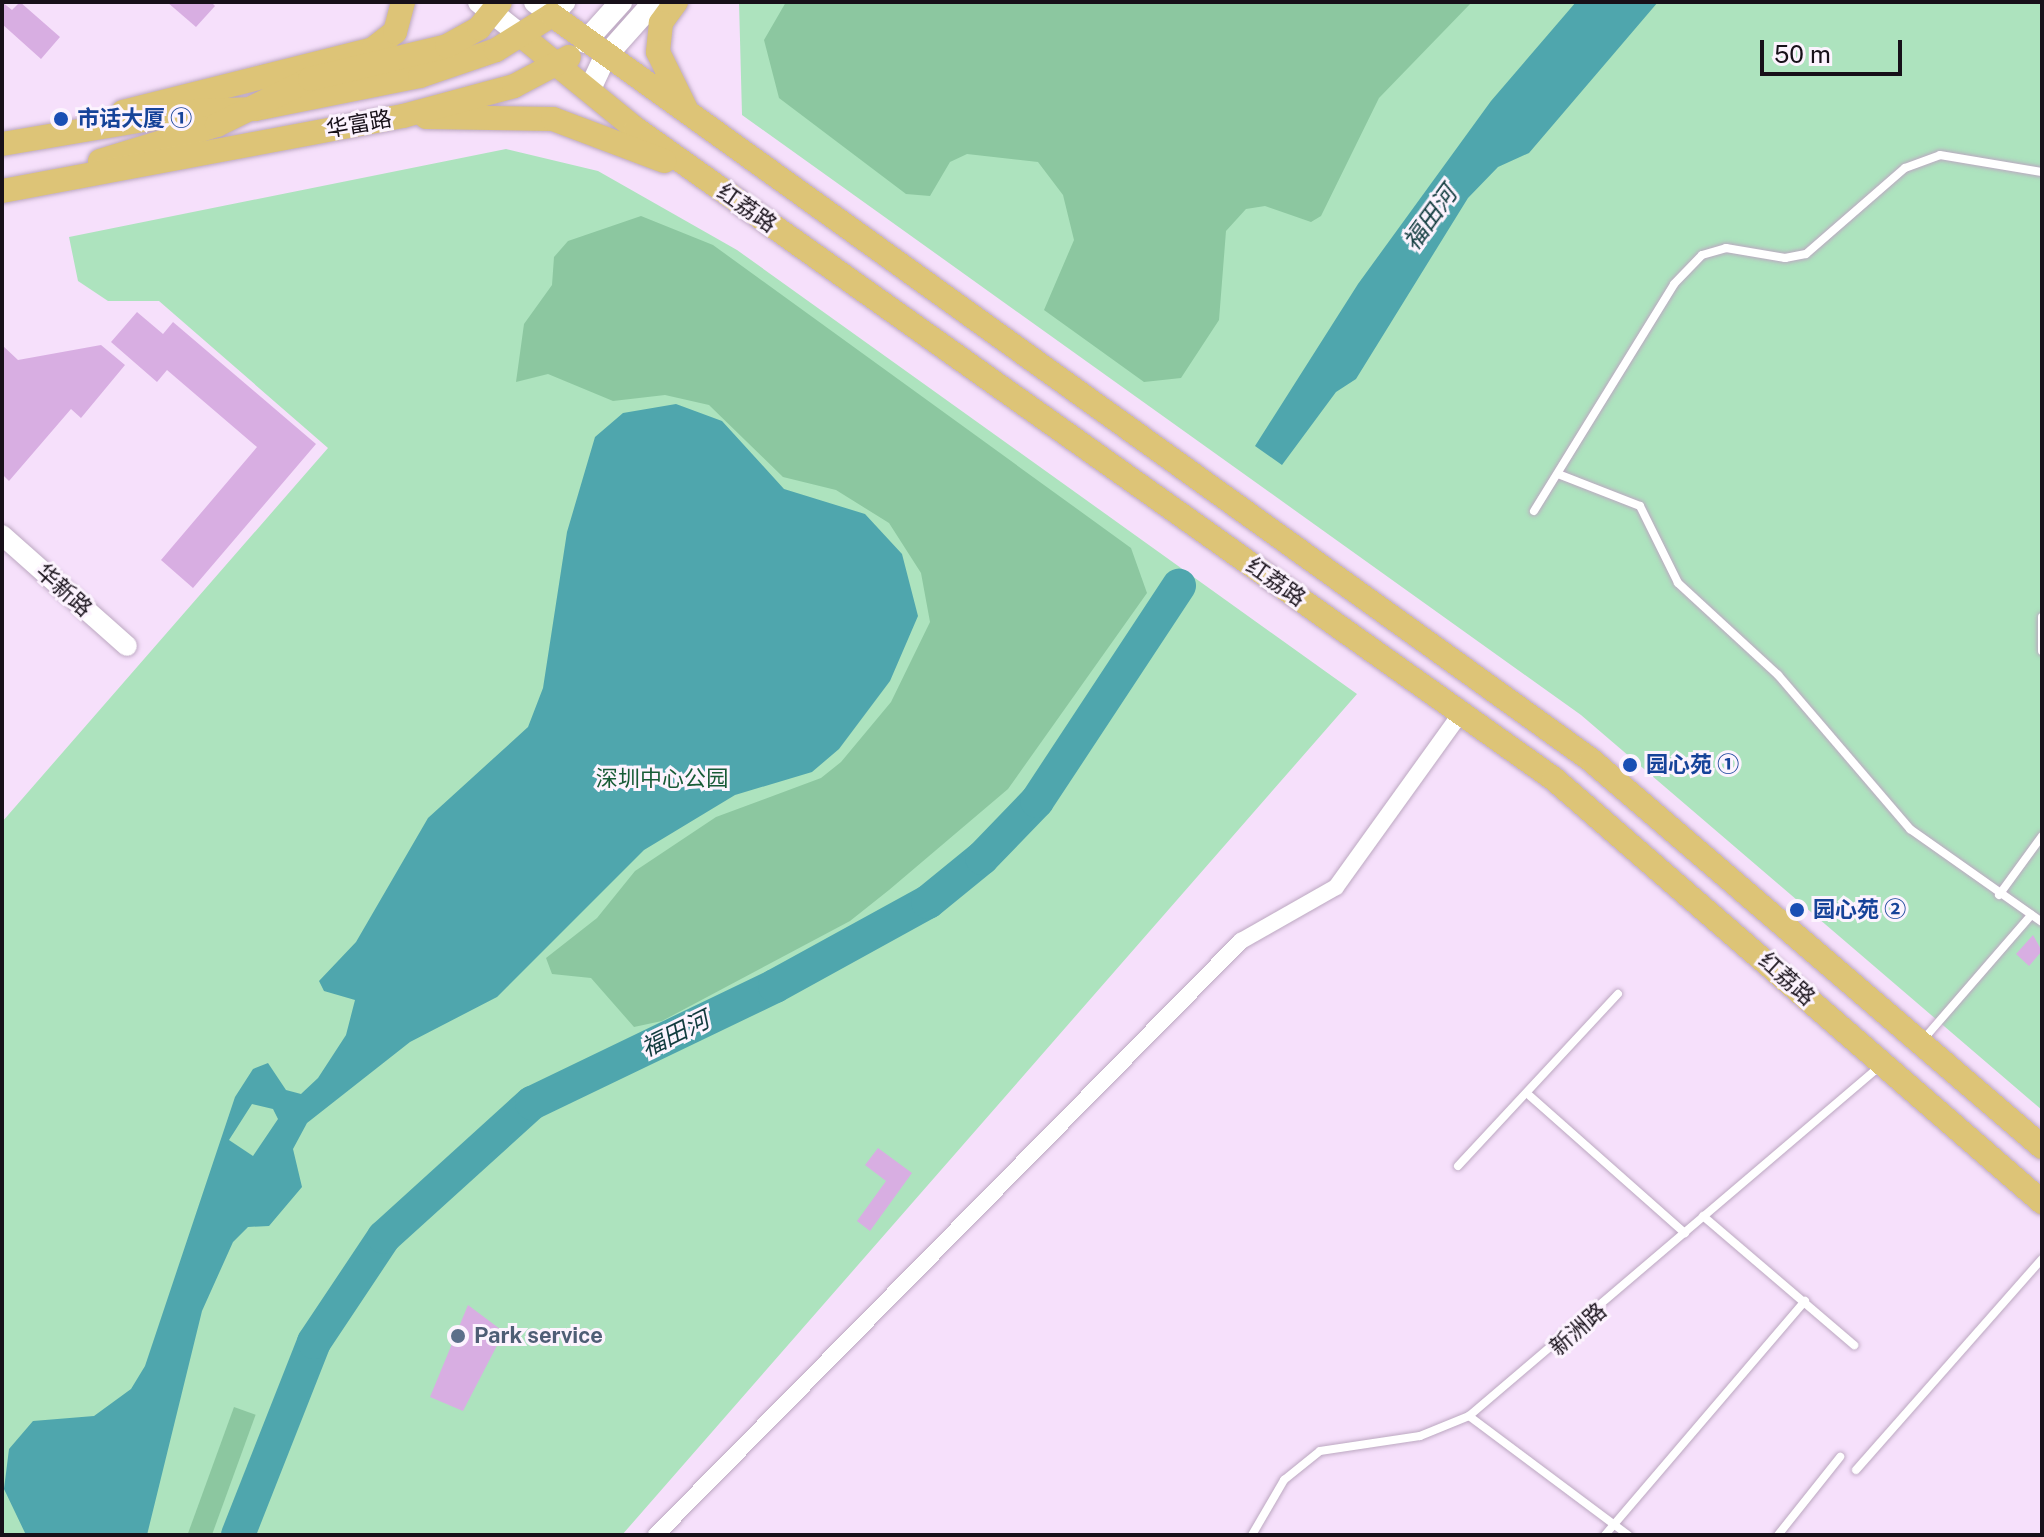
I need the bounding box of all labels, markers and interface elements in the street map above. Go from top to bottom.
scale bar [1764,24,1906,74]
text: 50 m [1774,40,1831,68]
street label: 华富路 [324,105,394,143]
place label: 市话大厦 ① [77,106,192,132]
marker: 市话大厦 ① [52,110,70,128]
street label: 红荔路 [712,178,782,238]
water label: 福田河 [1397,180,1463,256]
street label: 红荔路 [1241,552,1311,612]
street label: 华新路 [31,558,97,622]
place label: 园心苑 ① [1646,752,1739,778]
marker: 园心苑 ① [1621,756,1639,774]
park label: 深圳中心公园 [596,766,728,792]
place label: 园心苑 ② [1813,897,1906,923]
marker: 园心苑 ② [1788,901,1806,919]
street label: 红荔路 [1754,947,1820,1011]
water label: 福田河 [636,1005,714,1063]
street label: 新洲路 [1544,1297,1612,1361]
place label: Park service [474,1323,603,1349]
marker: Park service [449,1327,467,1345]

